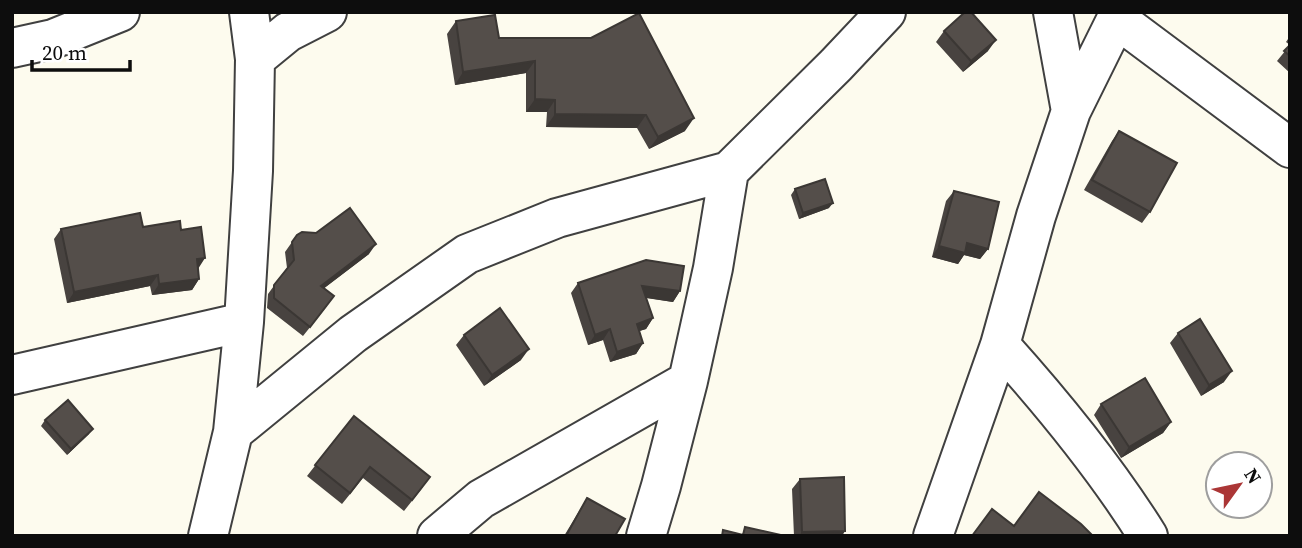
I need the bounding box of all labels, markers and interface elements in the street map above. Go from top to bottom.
scale bar [32,28,130,72]
text: 20 m [42,38,87,67]
north arrow [1204,450,1274,520]
text: N [1239,463,1268,489]

